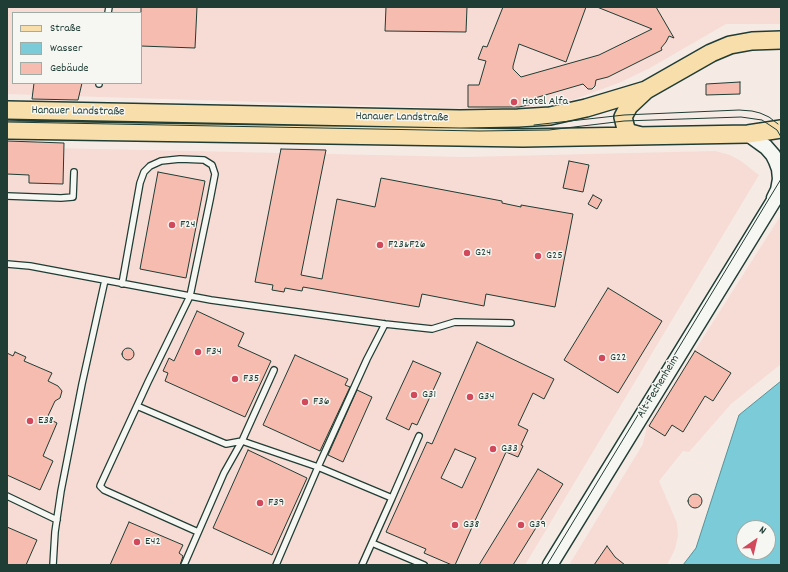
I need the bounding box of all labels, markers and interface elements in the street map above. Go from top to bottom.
legend [12,12,142,84]
text: Straße [50,20,81,37]
text: Wasser [50,40,82,57]
text: Gebäude [50,60,89,77]
place label: Hotel Alfa [522,95,568,109]
marker: Hotel Alfa [509,97,519,107]
street label: Hanauer Landstraße [31,104,125,120]
street label: Hanauer Landstraße [355,110,449,126]
place label: F24 [180,218,196,232]
marker: F24 [167,220,177,230]
place label: F23&F26 [388,238,426,252]
marker: F23&F26 [375,240,385,250]
place label: G24 [475,246,491,260]
marker: G24 [462,248,472,258]
place label: G25 [546,249,563,263]
marker: G25 [533,251,543,261]
place label: F34 [206,345,222,359]
marker: F34 [193,347,203,357]
place label: G22 [610,351,627,365]
marker: G22 [597,353,607,363]
street label: Alt-Fechenheim [635,353,683,421]
place label: F35 [243,372,259,386]
marker: F35 [230,374,240,384]
place label: G31 [422,388,436,402]
marker: G31 [409,390,419,400]
place label: G34 [478,390,494,404]
marker: G34 [465,392,475,402]
place label: F36 [313,395,330,409]
marker: F36 [300,397,310,407]
place label: E38 [38,414,54,428]
marker: E38 [25,416,35,426]
place label: G33 [501,442,518,456]
marker: G33 [488,444,498,454]
place label: F39 [268,496,284,510]
marker: F39 [255,498,265,508]
place label: G38 [463,518,479,532]
place label: G39 [529,518,546,532]
marker: G38 [450,520,460,530]
marker: G39 [516,520,526,530]
north arrow [736,520,776,560]
text: N [755,523,769,539]
place label: E42 [145,535,161,549]
marker: E42 [132,537,142,547]

